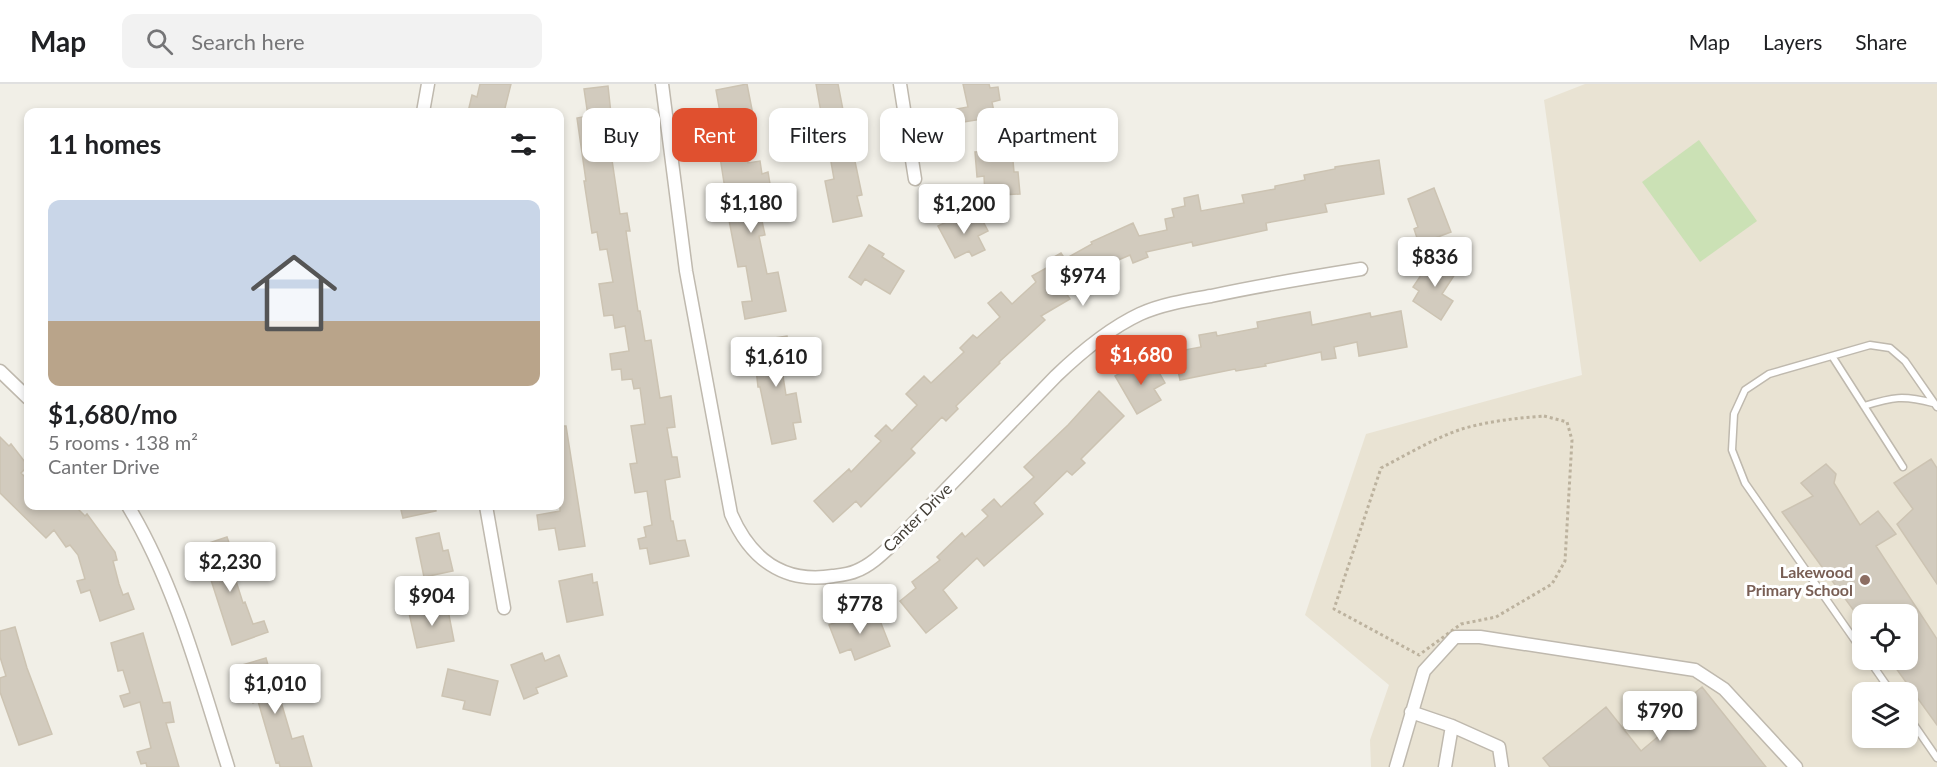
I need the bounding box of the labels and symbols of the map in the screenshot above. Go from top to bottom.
pin: $1,180 [702,183,800,234]
pin: $1,200 [915,184,1013,235]
pin: $836 [1399,237,1471,288]
pin: $974 [1047,256,1119,307]
pin: $1,680 [1092,335,1190,386]
pin: $1,610 [727,337,825,388]
street label: Canter Drive [879,479,955,555]
pin: $2,230 [181,542,279,593]
place label: Lakewood Primary School [1746,562,1853,599]
marker: Lakewood Primary School [1858,573,1872,587]
pin: $904 [396,576,468,627]
pin: $778 [824,584,896,635]
pin: $1,010 [226,664,324,715]
pin: $790 [1624,691,1696,742]

